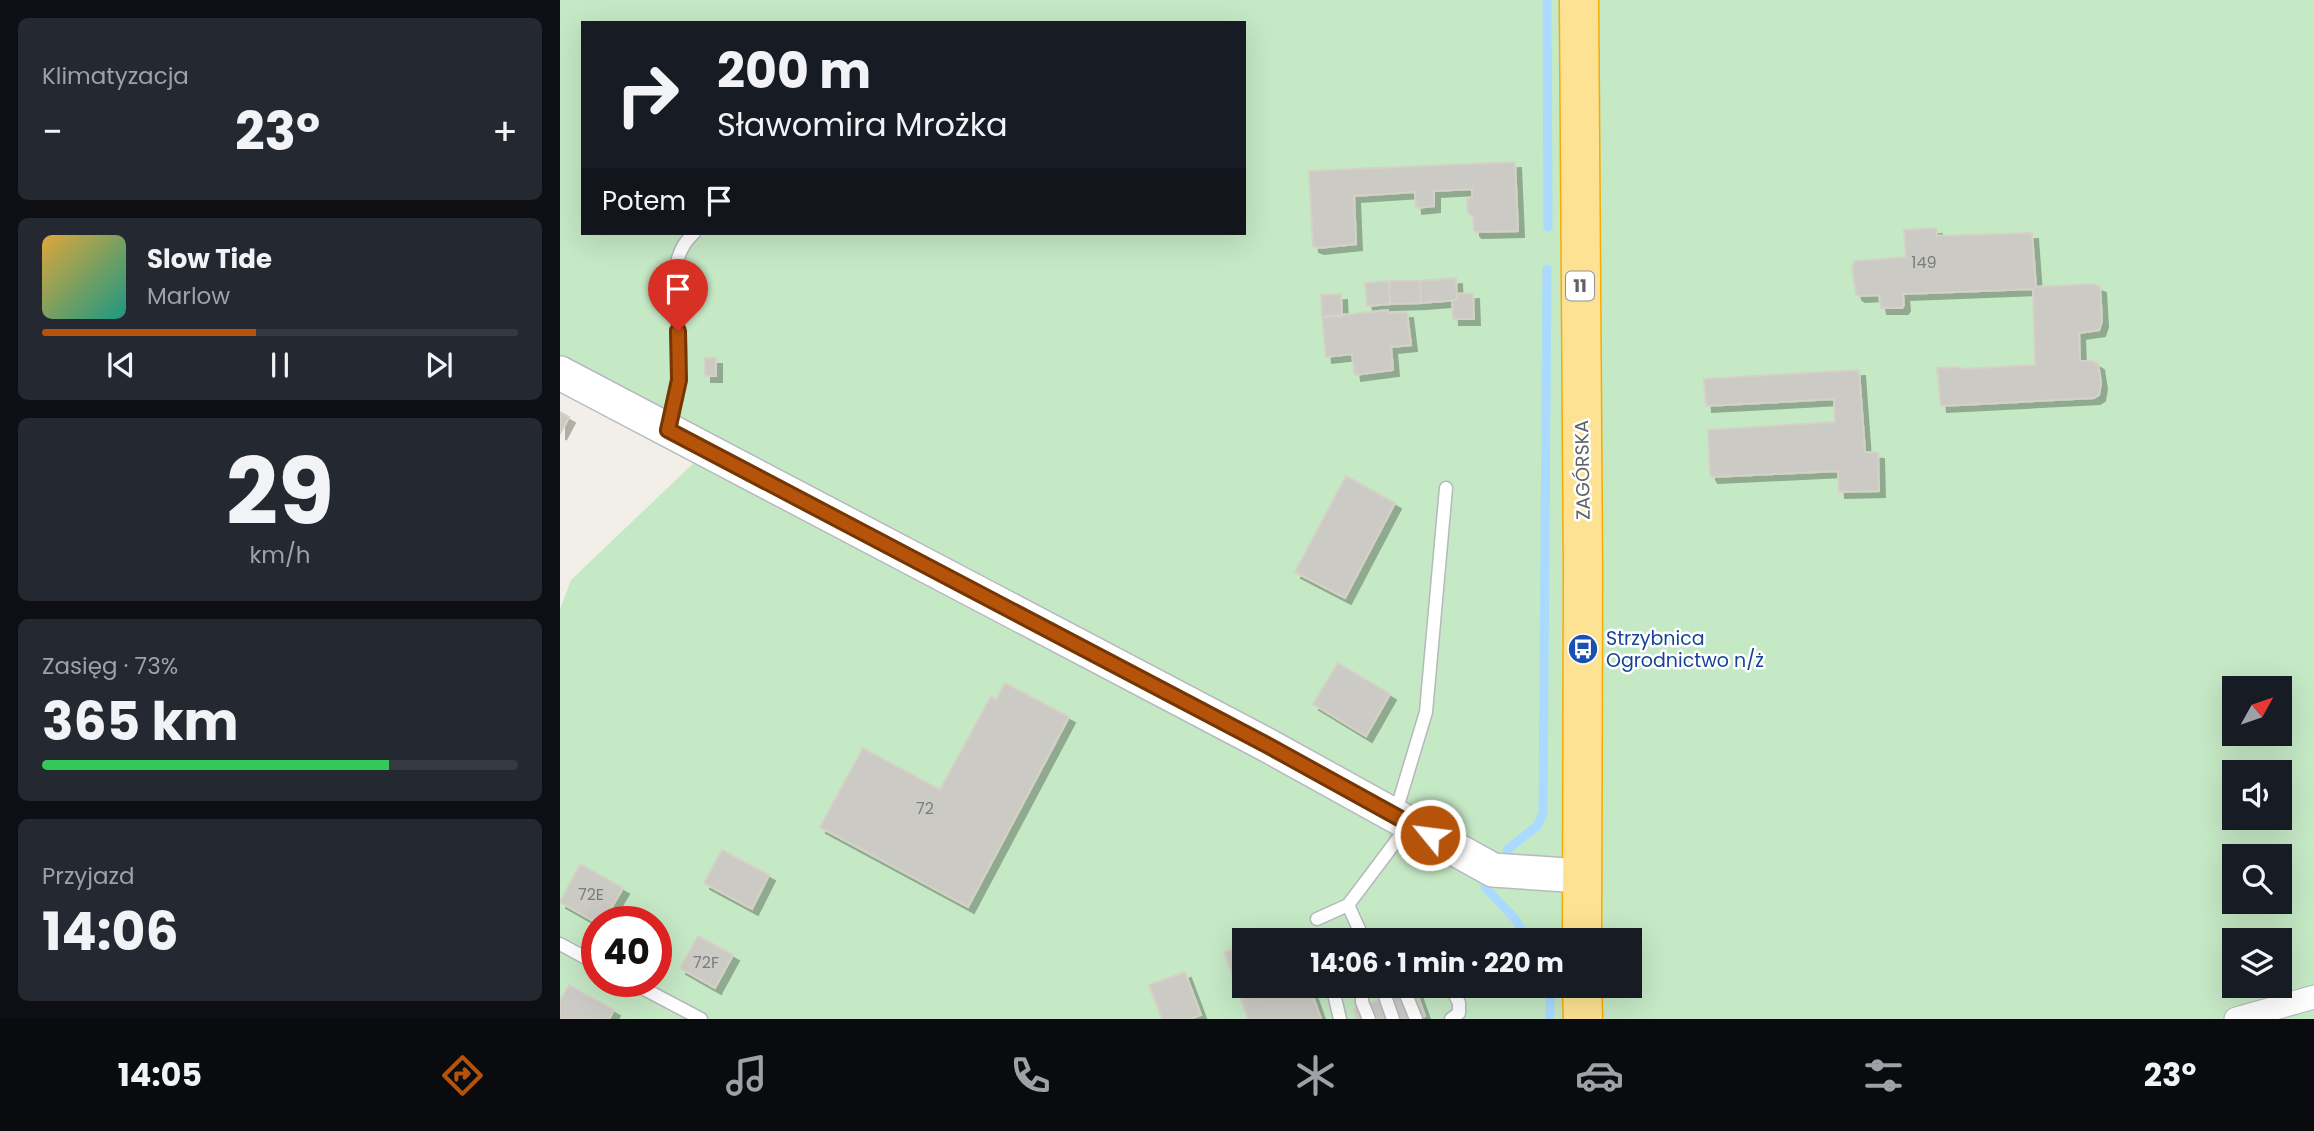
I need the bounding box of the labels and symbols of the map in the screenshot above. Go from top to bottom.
house number: 149 [1911,251,1937,274]
pin [648,259,708,331]
road number: 11 [1566,272,1594,300]
street label: ZAGÓRSKA [1568,420,1597,520]
place label: Strzybnica Ogrodnictwo n/ż [1606,625,1764,674]
bus stop icon: Strzybnica Ogrodnictwo n/ż [1566,632,1600,666]
north arrow [2222,676,2292,746]
house number: 72 [916,797,934,820]
position arrow [1393,798,1467,872]
house number: 72E [578,883,604,906]
speed limit sign: 40 [581,906,672,997]
house number: 72F [693,951,719,974]

